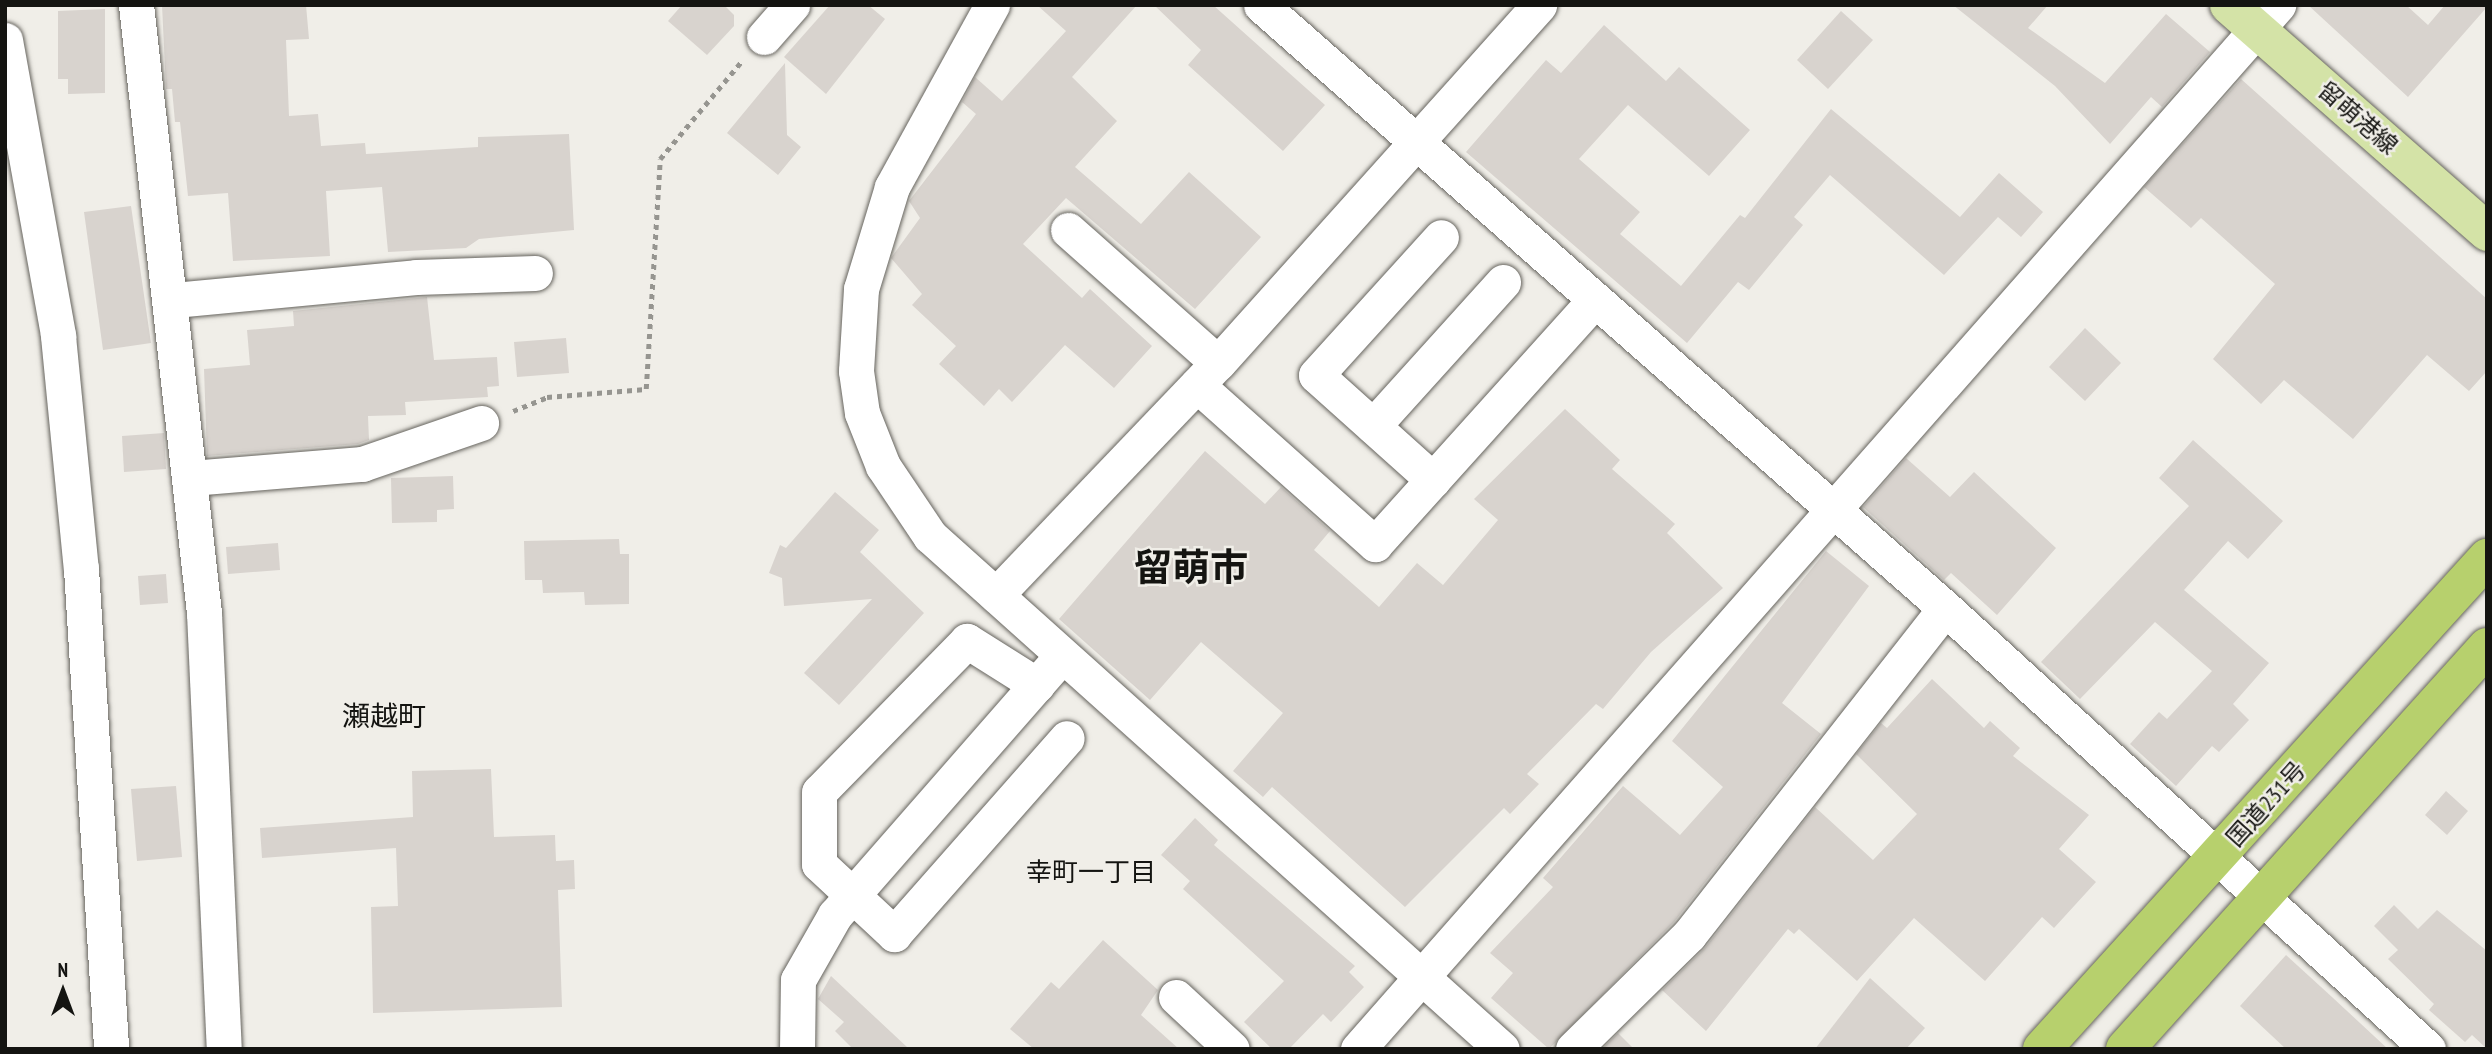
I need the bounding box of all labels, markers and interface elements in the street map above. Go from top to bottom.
street label: 留萌港線 [2312,76,2404,160]
district label: 留萌市 [1134,544,1248,590]
district label: 瀬越町 [342,699,426,733]
street label: 国道231号 [2220,756,2312,852]
district label: 幸町一丁目 [1026,856,1156,888]
north arrow [28,956,98,1026]
text: N [58,958,68,982]

